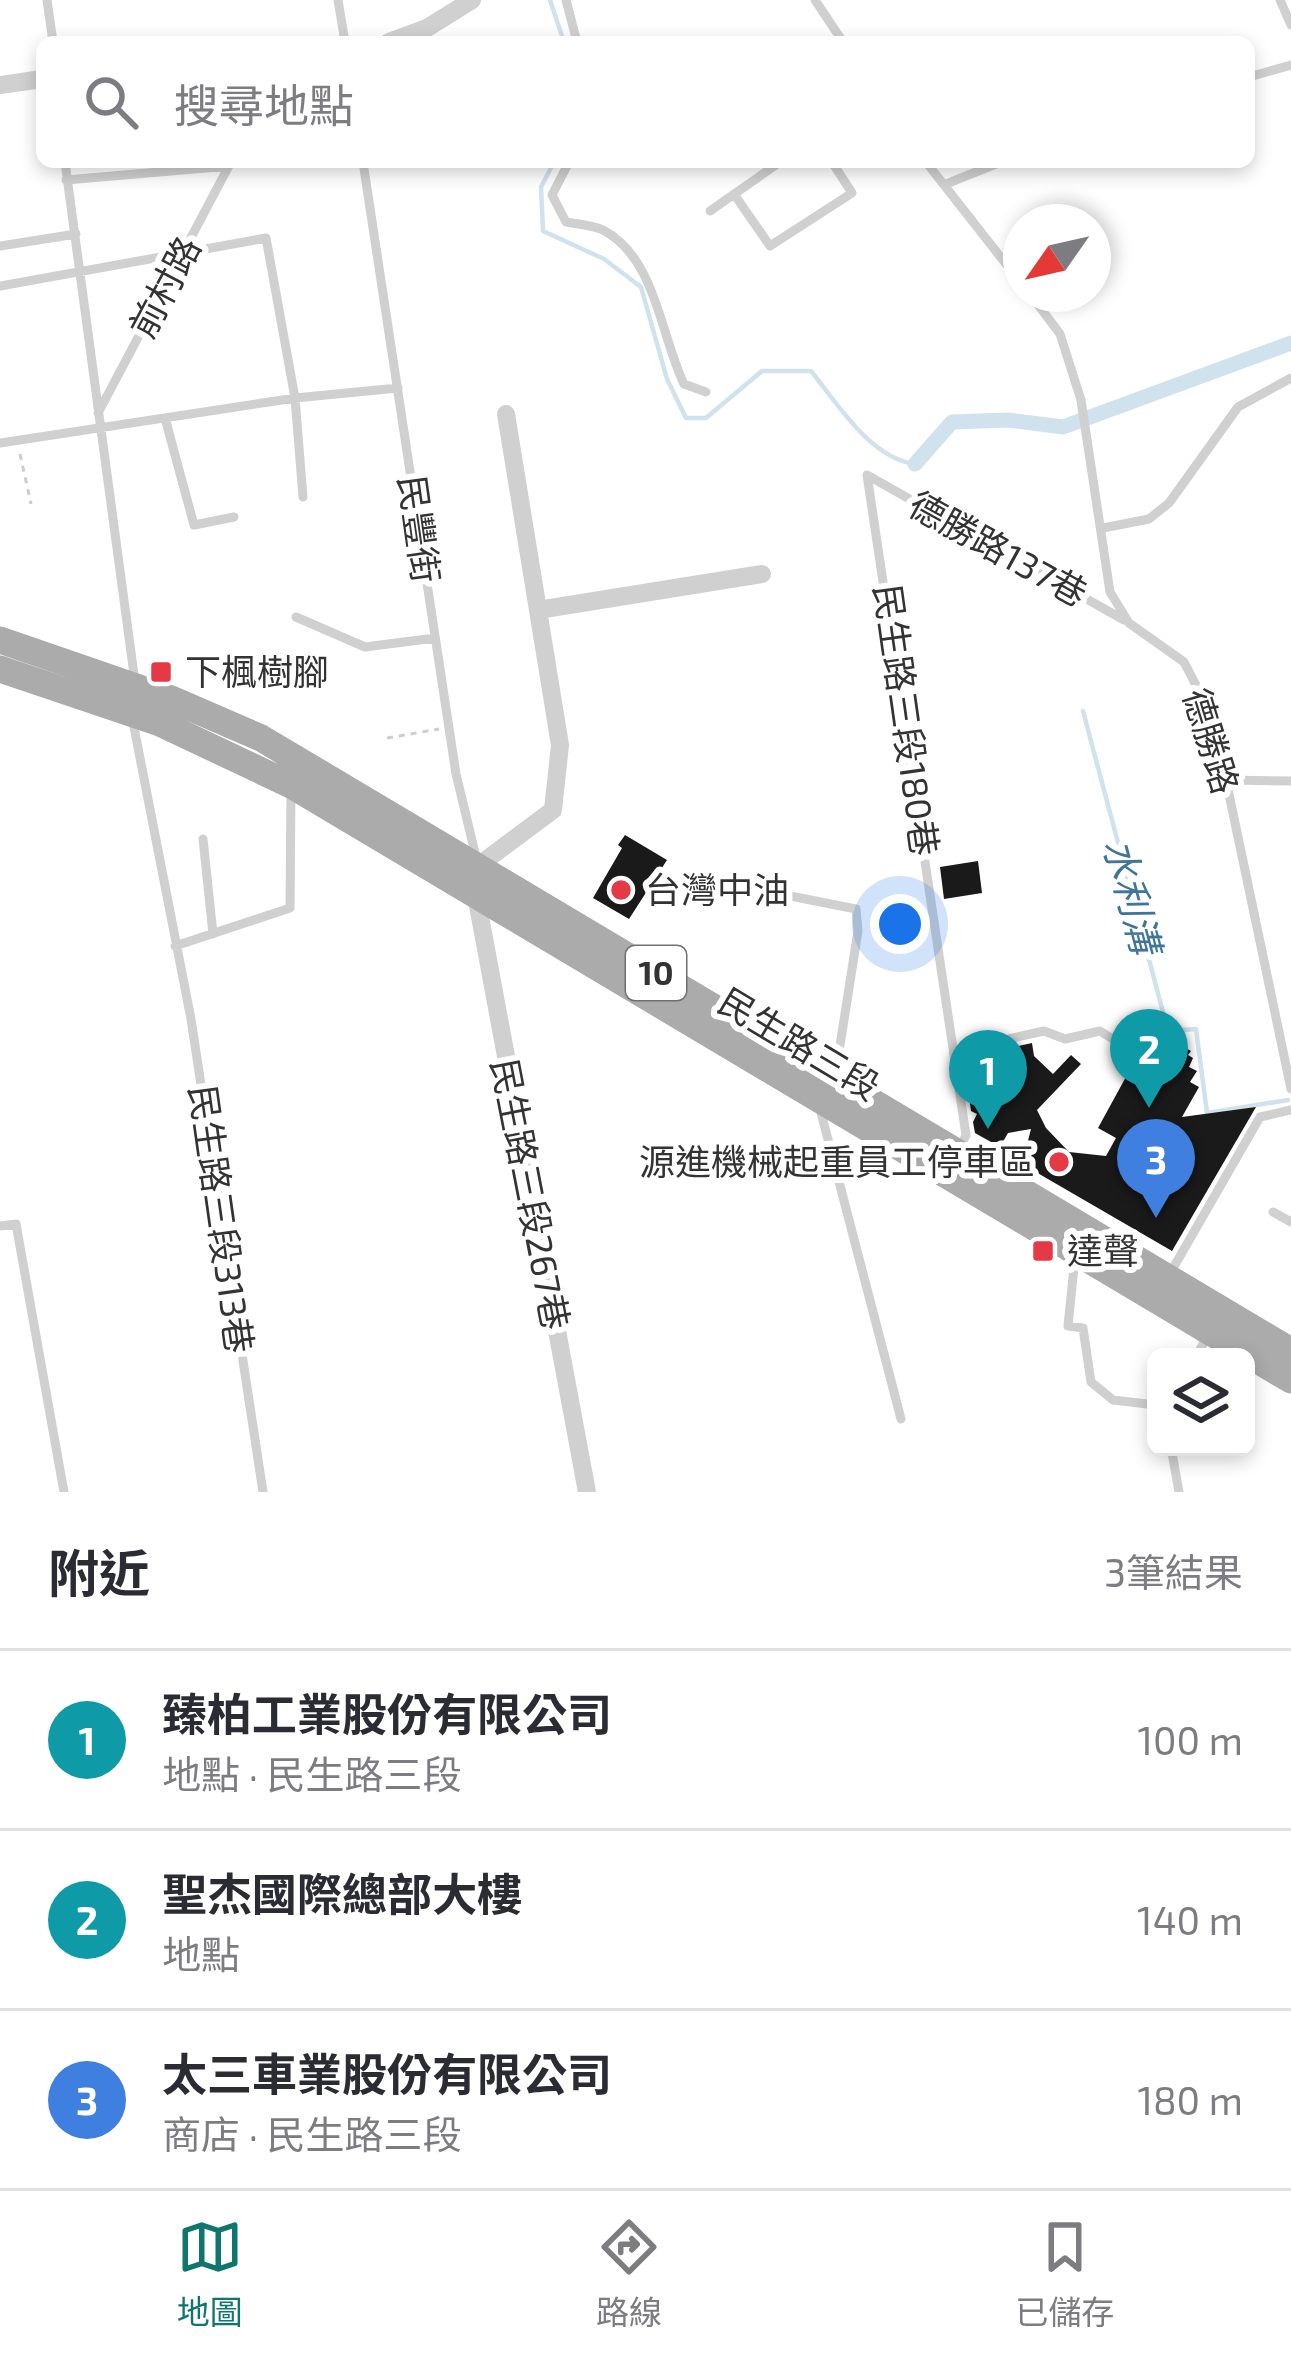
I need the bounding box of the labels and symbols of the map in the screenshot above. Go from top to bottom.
north arrow [1003,204,1111,312]
street label: 前村路 [119,229,208,344]
street label: 民豐街 [392,472,449,585]
street label: 德勝路137巷 [902,481,1095,614]
street label: 民生路三段180巷 [867,581,948,858]
place label: 下楓樹腳 [185,649,329,692]
marker: 下楓樹腳 [148,659,174,685]
street label: 德勝路 [1176,683,1249,798]
water label: 水利溝 [1096,833,1173,963]
place label: 台灣中油 [645,867,789,910]
marker: 台灣中油 [608,877,634,903]
your location [870,894,930,954]
road number: 10 [626,946,686,1000]
street label: 民生路三段 [712,978,888,1108]
pin: 2 [1110,1009,1188,1108]
pin: 1 [949,1030,1027,1129]
street label: 民生路三段267巷 [484,1055,579,1333]
street label: 民生路三段313巷 [182,1082,263,1356]
pin: 3 [1117,1119,1195,1218]
place label: 源進機械起重員工停車區 [639,1139,1035,1182]
marker: 源進機械起重員工停車區 [1046,1149,1072,1175]
place label: 達聲 [1067,1228,1139,1271]
marker: 達聲 [1030,1238,1056,1264]

